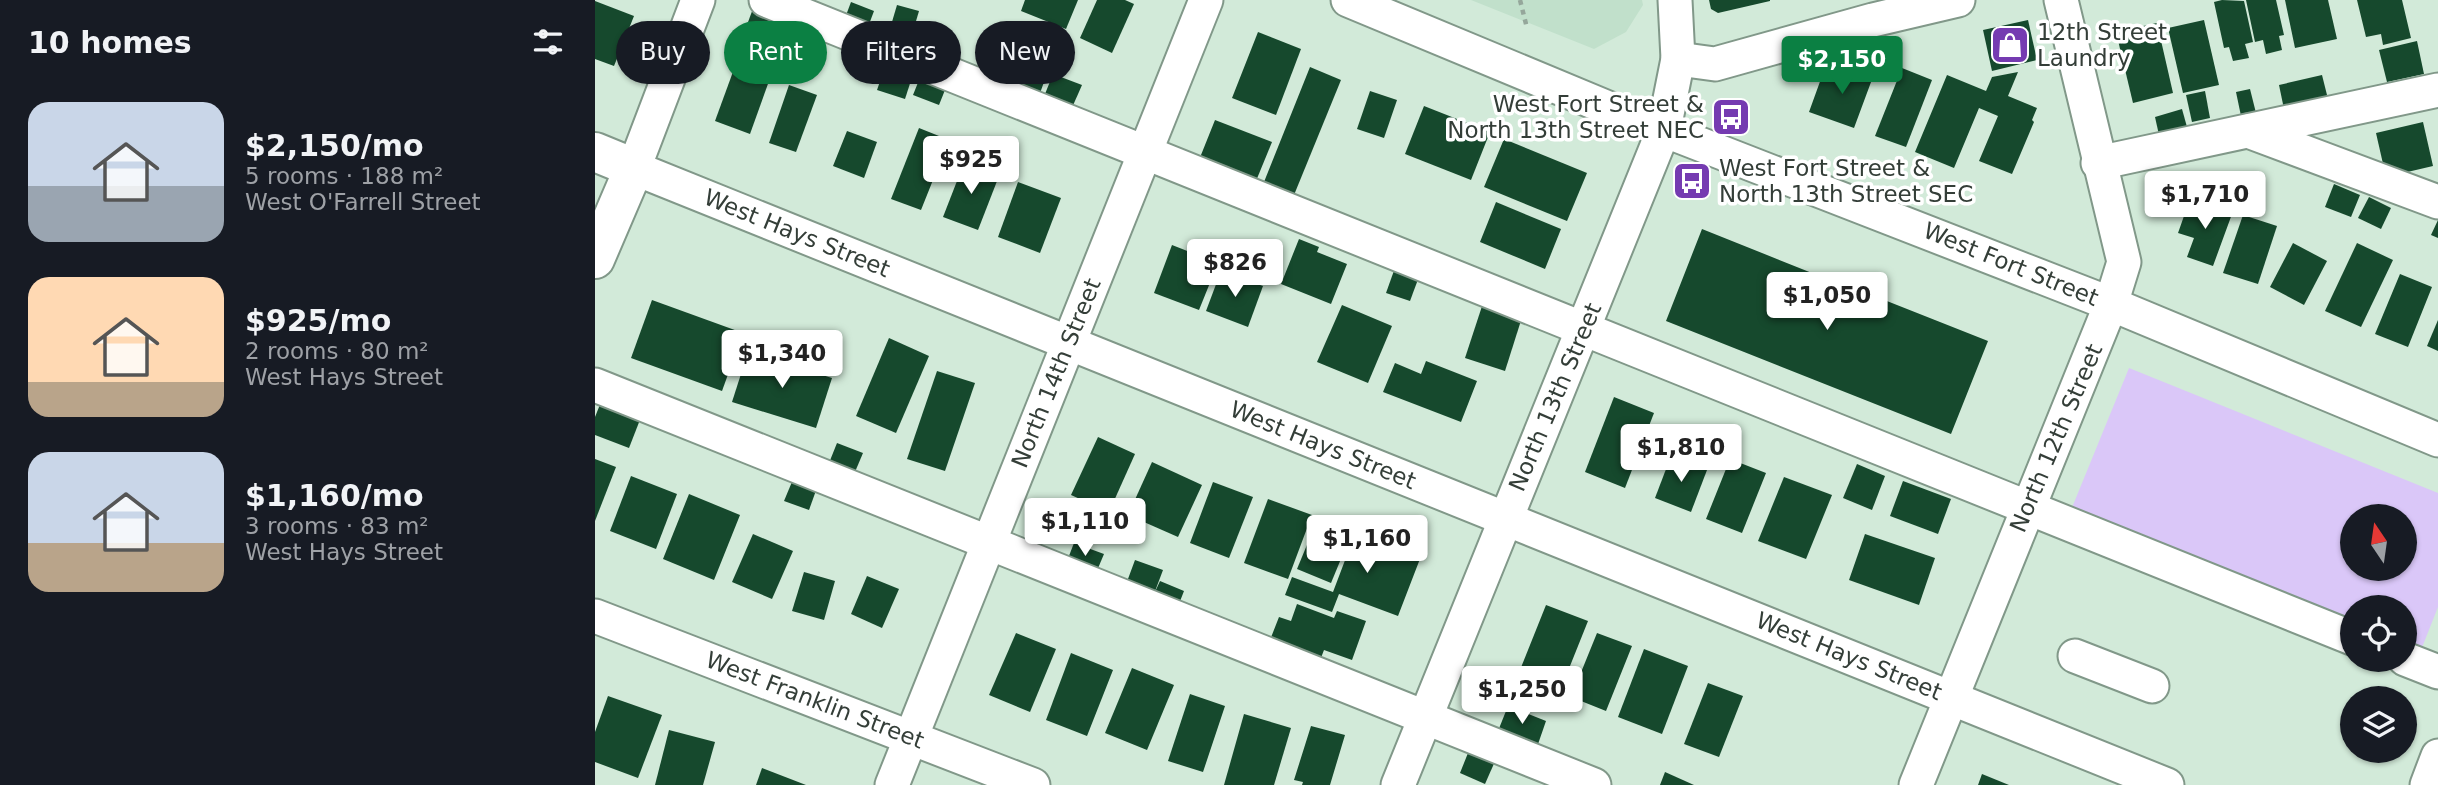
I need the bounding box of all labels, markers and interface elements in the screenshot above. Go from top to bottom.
place label: 12th Street Laundry [2037,19,2167,71]
chip: Buy [616,21,710,84]
chip: Rent [724,21,827,84]
chip: Filters [841,21,961,84]
chip: New [975,21,1075,84]
icon: filters [529,23,567,61]
shop icon: 12th Street Laundry [1989,24,2031,66]
text: 10 homes [28,25,192,60]
pin: $2,150 [1785,36,1899,96]
text: $2,150 [1798,46,1886,72]
place label: West Fort Street & North 13th Street NEC [1447,91,1704,143]
bus stop icon: West Fort Street & North 13th Street NEC [1710,96,1752,138]
text: $2,150/mo [245,128,424,163]
icon: home [84,130,168,214]
pin: $925 [930,136,1012,196]
text: $925 [939,146,1003,172]
place label: West Fort Street & North 13th Street SEC [1719,155,1973,207]
bus stop icon: West Fort Street & North 13th Street SEC [1671,160,1713,202]
text: 5 rooms · 188 m² [245,163,443,189]
pin: $1,710 [2148,172,2262,231]
text: $1,710 [2161,181,2249,207]
street label: West Hays Street [700,184,894,282]
text: West O'Farrell Street [245,189,481,215]
street label: West Fort Street [1920,217,2102,311]
pin: $826 [1194,240,1276,299]
text: $826 [1203,249,1267,275]
pin: $1,050 [1770,272,1884,332]
street label: North 14th Street [1006,275,1106,471]
text: $1,050 [1783,282,1871,308]
street label: North 13th Street [1504,299,1606,495]
text: $925/mo [245,303,391,338]
icon: home [84,305,168,389]
pin: $1,340 [725,330,839,390]
text: 2 rooms · 80 m² [245,338,429,364]
text: $1,340 [738,340,826,366]
street label: North 12th Street [2005,340,2107,536]
text: West Hays Street [245,364,443,390]
street label: West Hays Street [1226,396,1420,494]
pin: $1,810 [1624,424,1738,484]
text: $1,810 [1637,434,1725,460]
text: $1,160/mo [245,478,424,513]
icon: home [84,480,168,564]
pin: $1,110 [1028,498,1142,558]
north arrow [2340,504,2417,581]
map controls [2340,504,2417,763]
text: $1,110 [1041,508,1129,534]
text: 3 rooms · 83 m² [245,513,429,539]
pin: $1,160 [1310,516,1424,575]
text: $1,160 [1323,525,1411,551]
text: West Hays Street [245,539,443,565]
button: locate [2340,595,2417,672]
street label: West Hays Street [1752,607,1946,705]
street label: West Franklin Street [702,646,928,754]
pin: $1,250 [1465,666,1579,726]
text: $1,250 [1478,676,1566,702]
button: layers [2340,686,2417,763]

